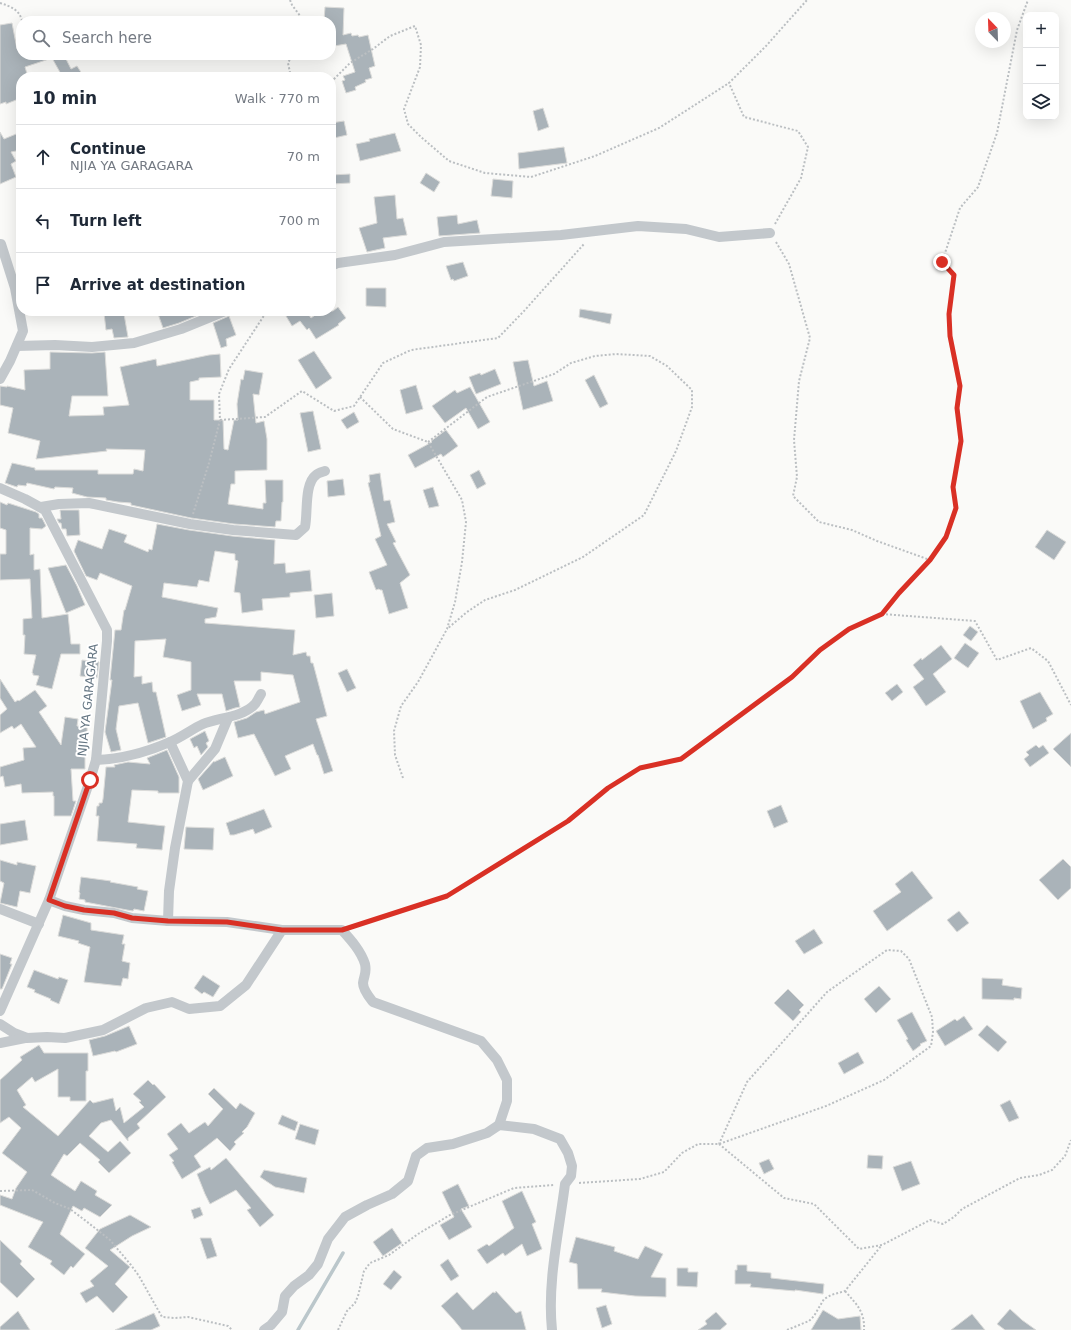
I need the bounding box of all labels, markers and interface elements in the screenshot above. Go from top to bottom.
north arrow [975,12,1011,48]
map controls [1023,12,1059,120]
button: + [1023,12,1059,48]
search box [16,16,336,60]
icon: search [30,27,52,49]
text: Search here [62,29,152,47]
button: − [1023,48,1059,84]
button: layers [1023,84,1059,120]
text: 10 min [32,88,97,108]
text: Walk · 770 m [235,91,320,106]
text: Continue [70,140,146,158]
icon: ahead [32,146,54,168]
text: 70 m [287,149,320,164]
text: NJIA YA GARAGARA [70,158,193,173]
icon: left [32,210,54,232]
text: Turn left [70,212,142,230]
text: 700 m [278,213,320,228]
route end [933,253,951,271]
icon: arrive [32,274,54,296]
text: Arrive at destination [70,276,245,294]
street label: NJIA YA GARAGARA [75,642,101,757]
route start [81,771,99,789]

